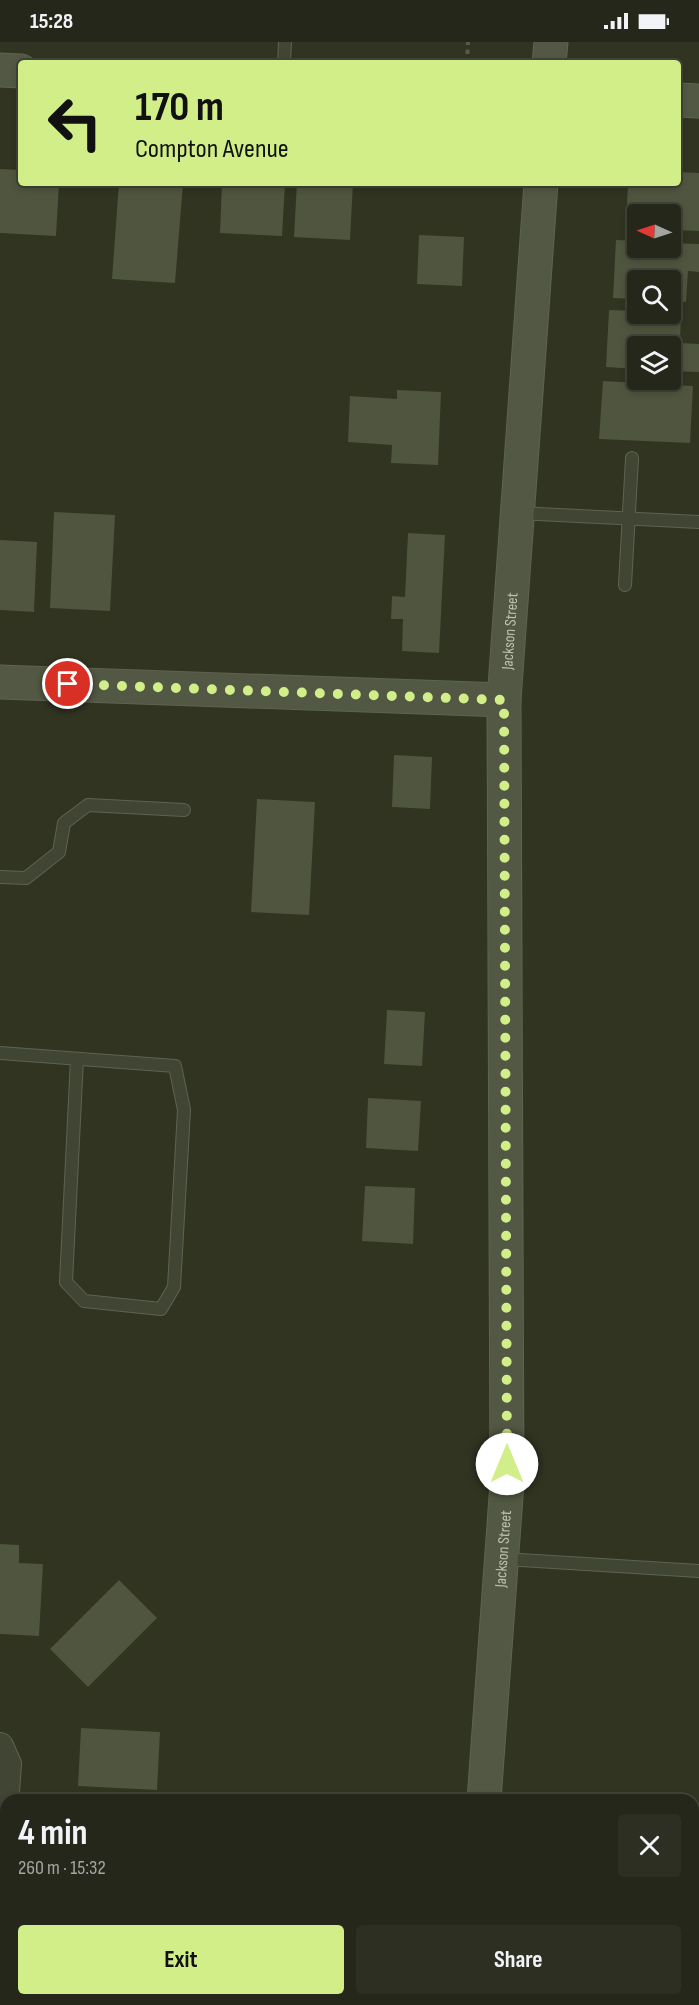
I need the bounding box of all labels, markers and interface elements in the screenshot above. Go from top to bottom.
text: 15:28 [30,8,73,35]
text: 170 m [135,82,224,133]
icon: left [36,84,114,162]
text: Compton Avenue [135,133,289,165]
north arrow [627,204,681,258]
map controls [627,204,681,390]
button: search [627,270,681,324]
button: layers [627,336,681,390]
street label: Jackson Street [498,592,523,671]
pin [42,658,93,709]
icon: arrive [51,667,84,700]
position arrow [475,1432,539,1496]
street label: Jackson Street [491,1509,516,1589]
text: 4 min [18,1812,88,1855]
button: close [618,1814,681,1877]
text: 260 m · 15:32 [18,1856,106,1880]
button: Exit [18,1925,344,1994]
button: Share [356,1925,681,1994]

